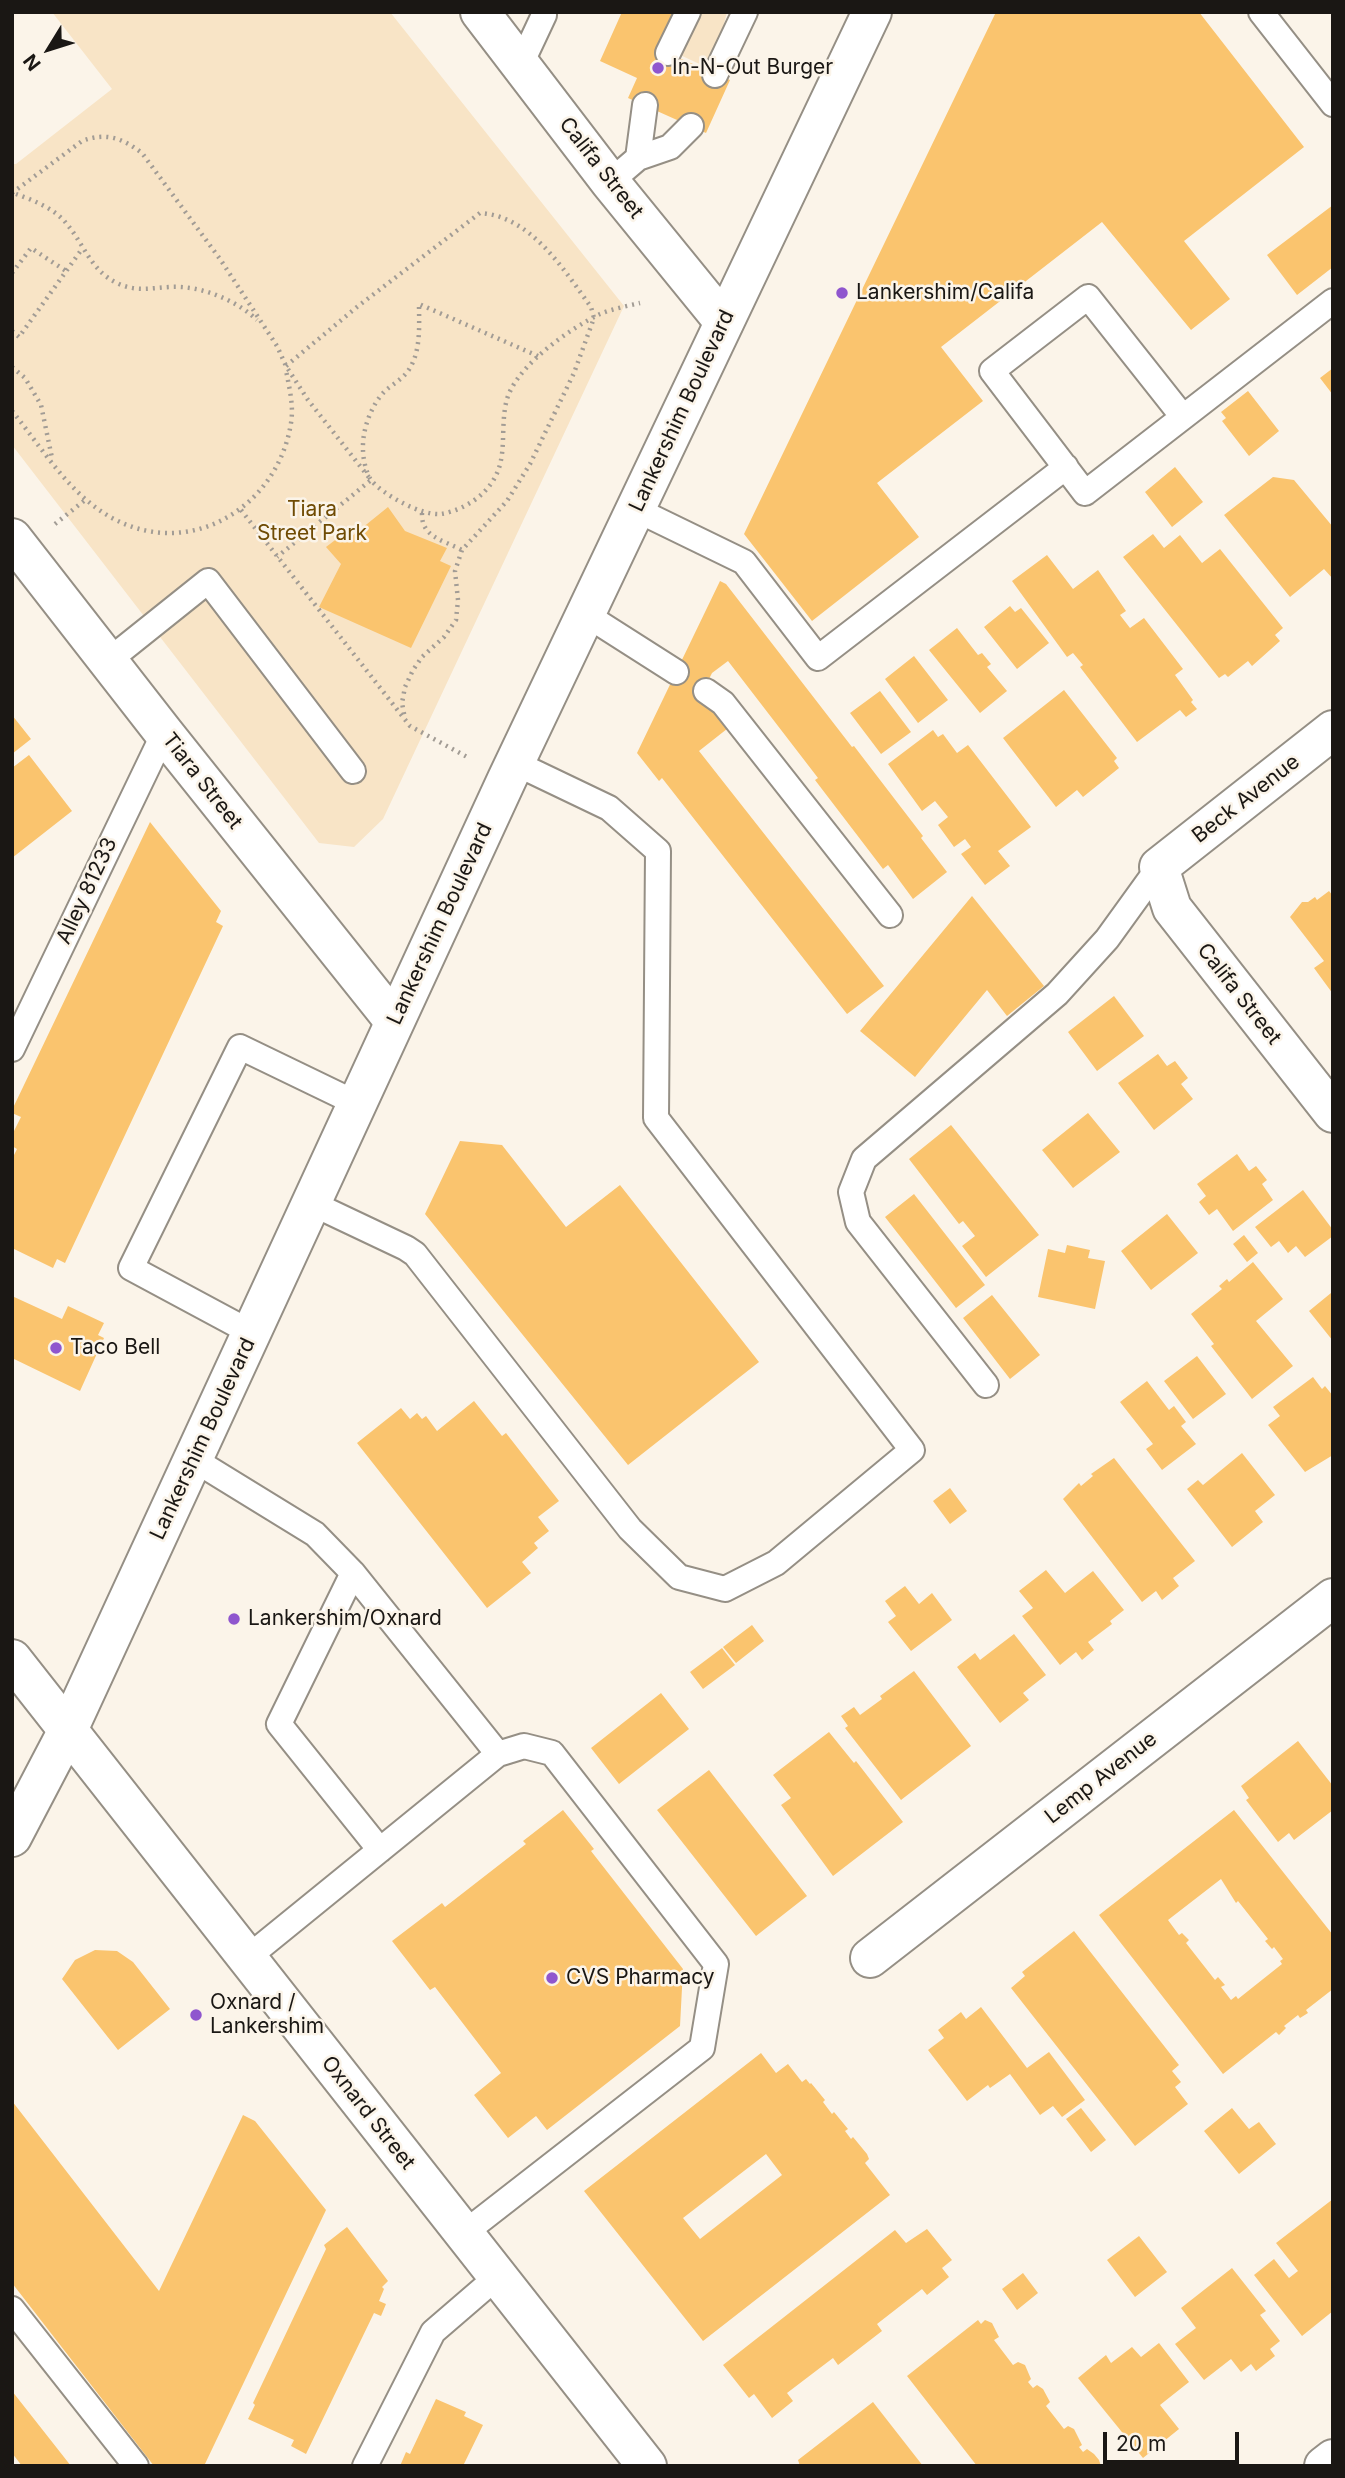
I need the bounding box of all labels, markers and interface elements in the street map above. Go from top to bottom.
north arrow [14,14,84,84]
text: N [19,49,46,75]
place label: In-N-Out Burger [672,55,833,81]
marker: In-N-Out Burger [650,60,666,76]
street label: Califa Street [554,112,648,224]
place label: Lankershim/Califa [856,280,1034,306]
marker: Lankershim/Califa [834,285,850,301]
street label: Lankershim Boulevard [624,306,740,516]
park label: Tiara Street Park [257,497,367,547]
street label: Tiara Street [157,728,247,834]
street label: Beck Avenue [1187,749,1305,849]
street label: Lankershim Boulevard [382,819,498,1029]
street label: Alley 81233 [51,834,123,948]
street label: Califa Street [1192,938,1286,1050]
street label: Lankershim Boulevard [145,1334,261,1544]
place label: Taco Bell [70,1335,160,1361]
marker: Taco Bell [48,1340,64,1356]
place label: Lankershim/Oxnard [248,1606,442,1632]
marker: Lankershim/Oxnard [226,1611,242,1627]
street label: Lemp Avenue [1040,1727,1162,1829]
place label: CVS Pharmacy [566,1965,715,1991]
marker: CVS Pharmacy [544,1970,560,1986]
place label: Oxnard / Lankershim [210,1990,324,2040]
marker: Oxnard / Lankershim [188,2007,204,2023]
street label: Oxnard Street [316,2051,420,2175]
scale bar [1107,2418,1244,2462]
text: 20 m [1116,2431,1166,2456]

